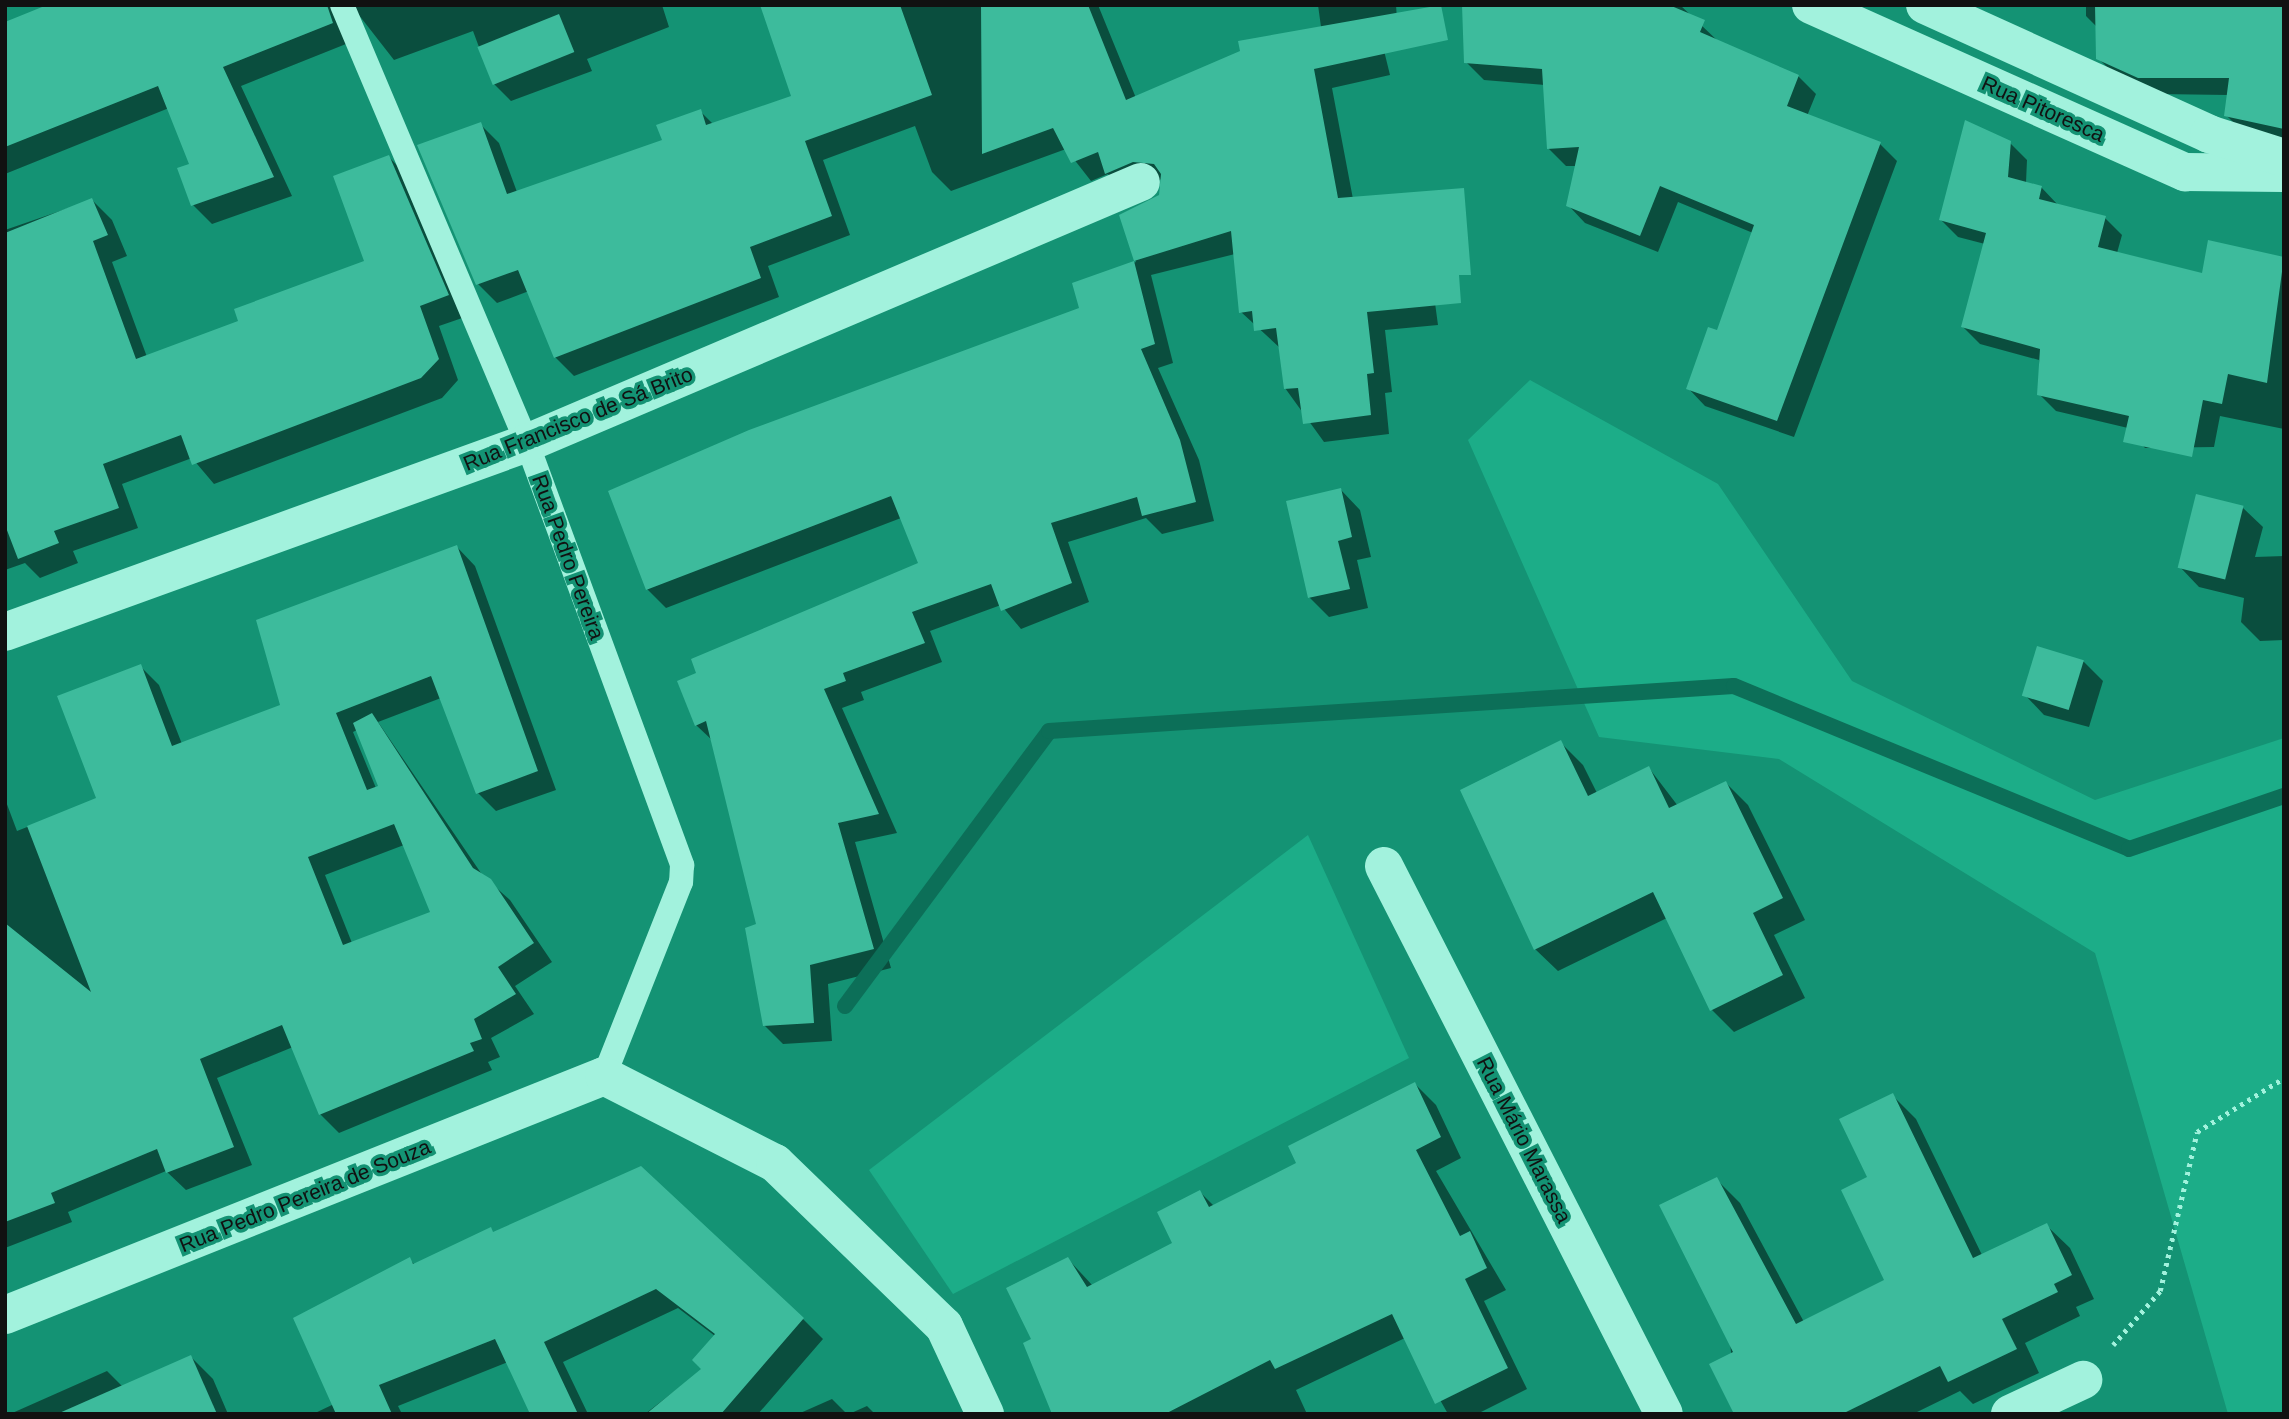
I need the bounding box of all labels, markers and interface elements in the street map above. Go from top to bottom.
street label: Rua Pitoresca [1978,71,2108,147]
street label: Rua Francisco de Sá Brito [460,361,696,477]
street label: Rua Pedro Pereira [526,471,610,643]
street label: Rua Mário Marassa [1471,1053,1577,1227]
street label: Rua Pedro Pereira de Souza [176,1134,434,1258]

